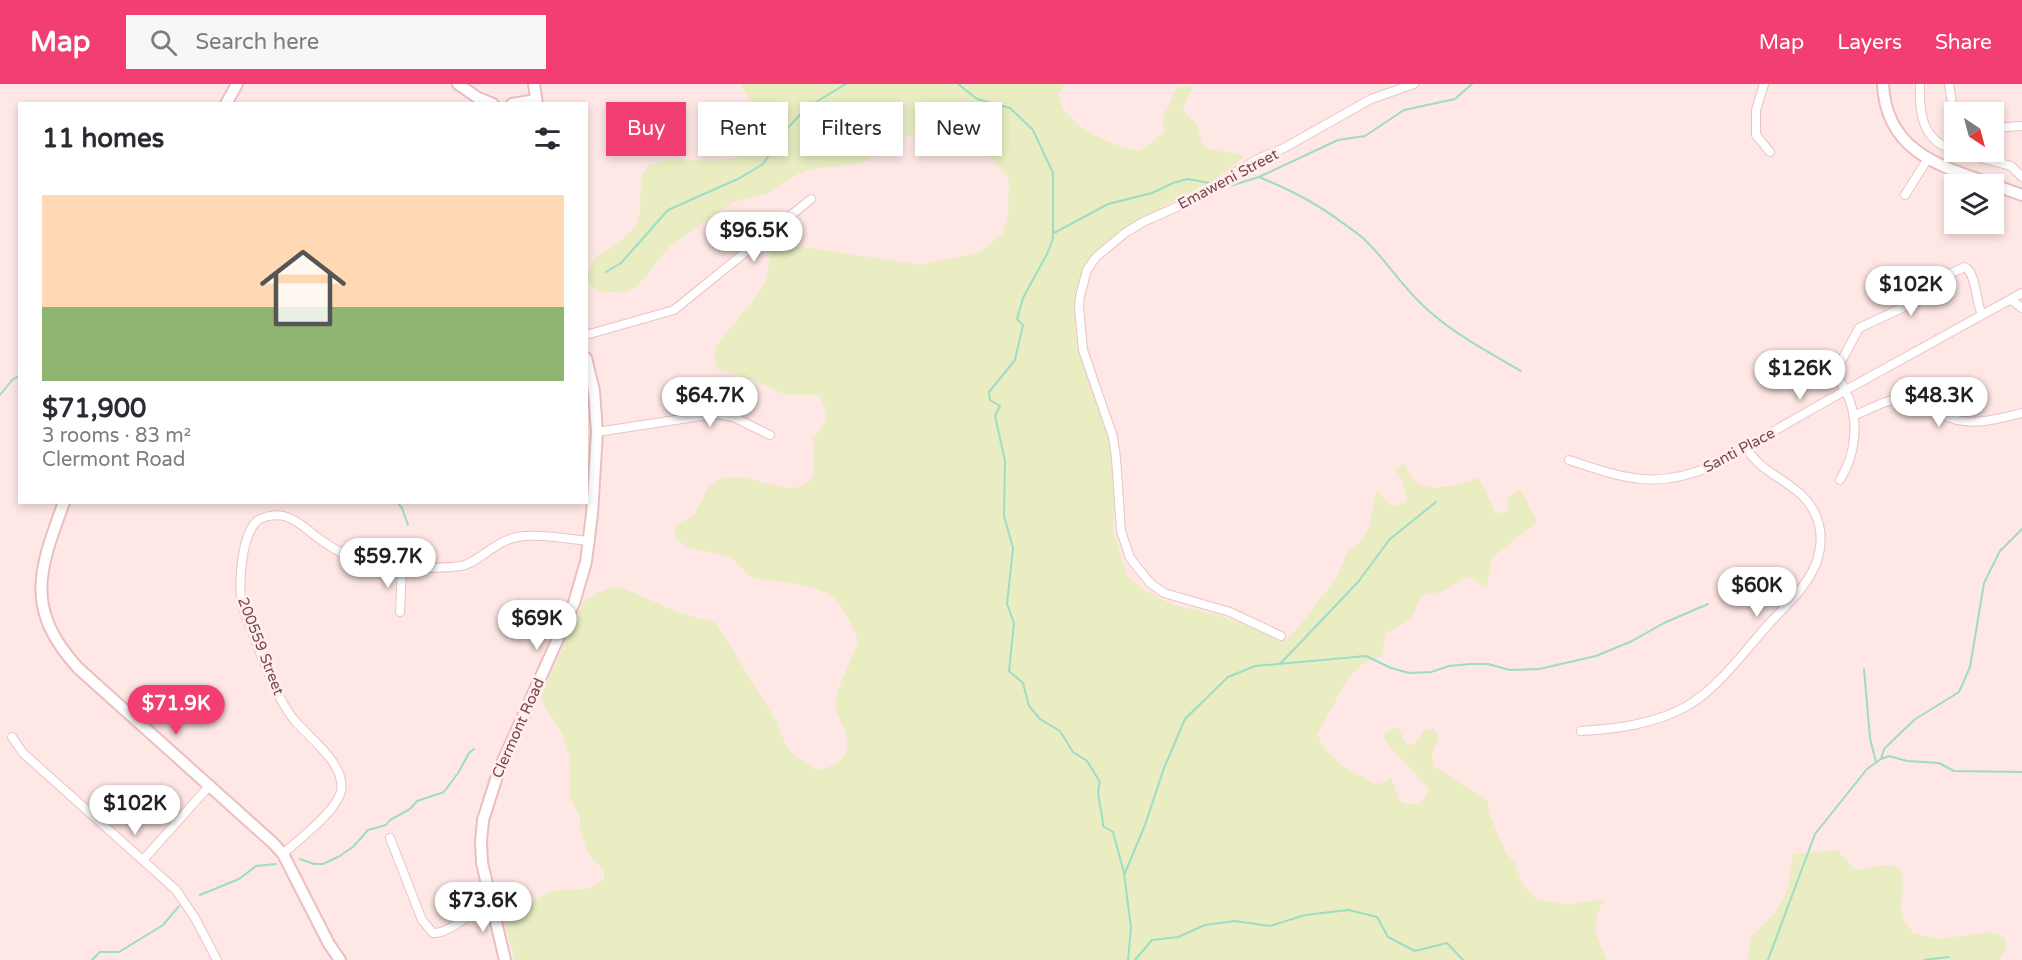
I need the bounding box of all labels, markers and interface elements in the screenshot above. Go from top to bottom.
search box [126,15,546,69]
text: Map [30,25,90,59]
icon: search [147,26,180,59]
text: Search here [195,29,319,55]
text: Map [1759,30,1804,55]
text: Layers [1837,30,1902,55]
text: Share [1935,30,1992,55]
chip: Buy [606,102,686,156]
chip: Rent [698,102,788,156]
chip: Filters [800,102,903,156]
chip: New [915,102,1002,156]
north arrow [1944,102,2004,162]
map controls [1944,102,2004,234]
icon: filters [531,122,564,155]
text: 11 homes [42,123,164,154]
street label: Emaweni Street [1175,145,1282,213]
button: layers [1944,174,2004,234]
pin: $96.5K [705,212,803,263]
text: $96.5K [720,219,788,243]
icon: home [249,234,357,342]
pin: $102K [1869,266,1953,317]
text: $102K [1879,273,1943,297]
pin: $126K [1758,350,1842,401]
text: $126K [1768,357,1832,381]
pin: $64.7K [661,377,759,428]
pin: $48.3K [1890,377,1988,428]
text: $64.7K [676,384,744,408]
text: $48.3K [1905,384,1973,408]
text: $71,900 [42,393,146,424]
text: 3 rooms · 83 m² [42,424,191,448]
street label: Santi Place [1700,424,1778,476]
text: Clermont Road [42,448,185,472]
pin: $59.7K [339,538,437,589]
text: $59.7K [354,545,422,569]
pin: $60K [1721,567,1793,618]
text: $60K [1732,574,1782,598]
street label: 200559 Street [234,595,288,698]
pin: $69K [501,600,573,651]
text: $69K [512,607,562,631]
street label: Clermont Road [488,675,548,781]
pin: $71.9K [127,685,225,736]
text: $71.9K [142,692,210,716]
pin: $102K [93,785,177,836]
text: $102K [103,792,167,816]
pin: $73.6K [434,882,532,933]
text: $73.6K [449,889,517,913]

